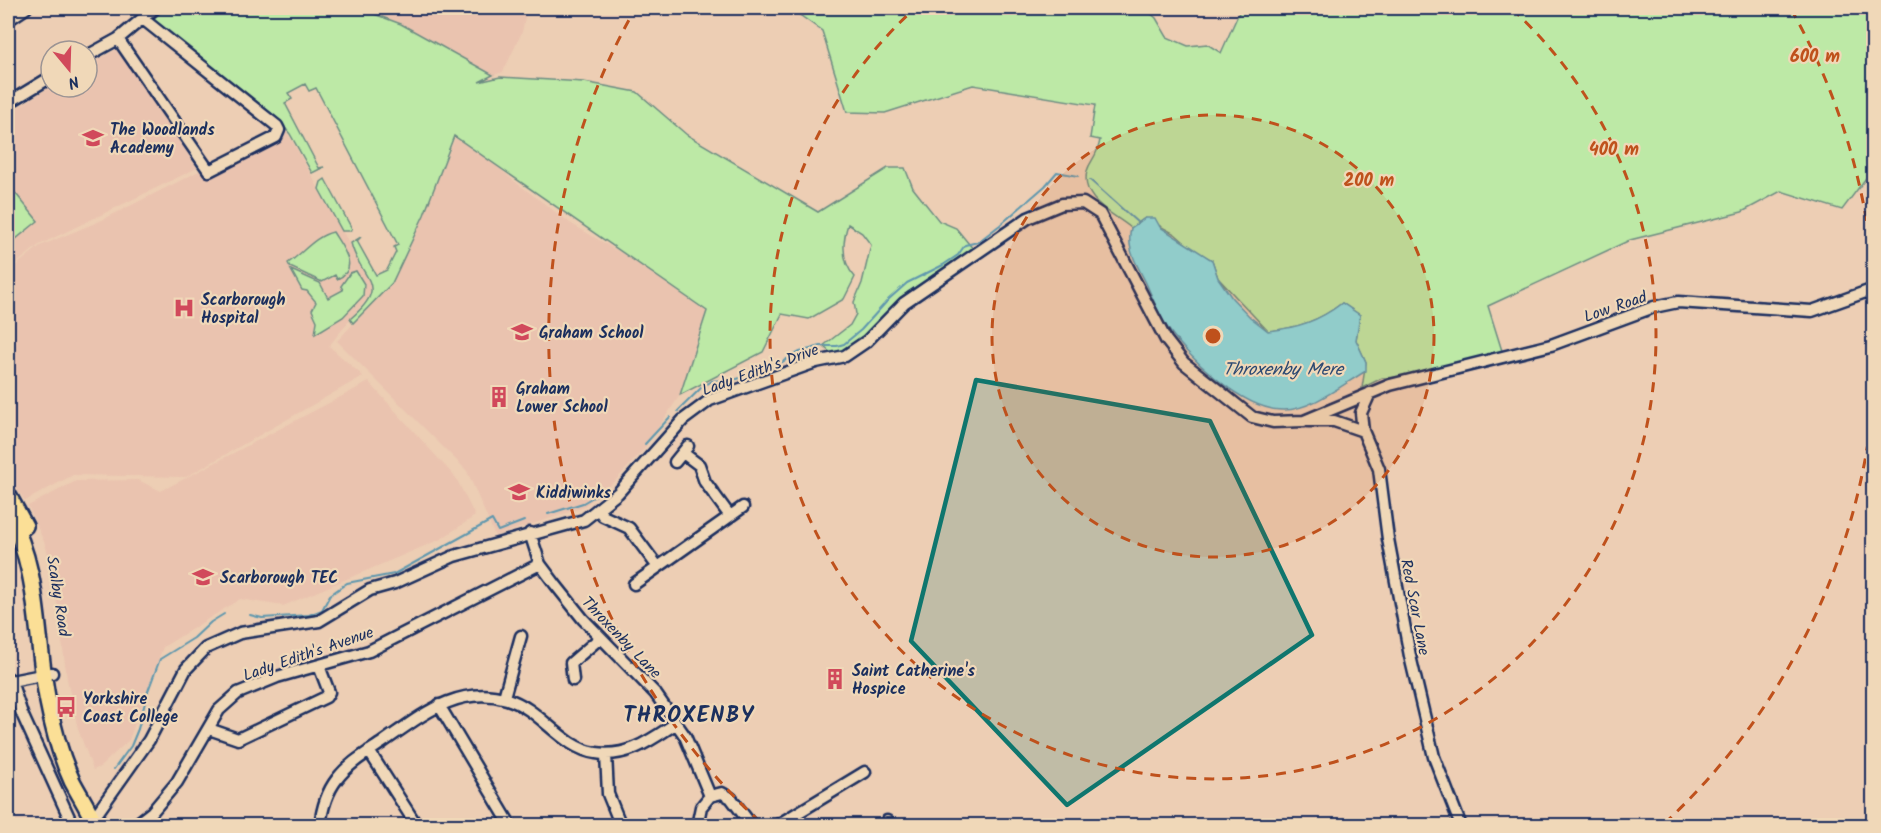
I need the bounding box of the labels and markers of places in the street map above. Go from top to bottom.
place label: The Woodlands Academy [110,118,215,161]
school or university icon: The Woodlands Academy [81,126,105,150]
place label: Scarborough Hospital [201,288,286,331]
hospital icon: Scarborough Hospital [172,296,196,320]
school or university icon: Graham School [510,320,534,344]
place label: Graham School [539,321,644,346]
centre of rings [1203,326,1223,346]
place label: Graham Lower School [516,377,608,420]
building icon: Graham Lower School [487,385,511,409]
school or university icon: Kiddiwinks [507,480,531,504]
place label: Kiddiwinks [536,481,611,506]
school or university icon: Scarborough TEC [191,565,215,589]
place label: Scarborough TEC [220,566,338,591]
place label: Saint Catherine's Hospice [852,659,976,702]
building icon: Saint Catherine's Hospice [823,667,847,691]
place label: Yorkshire Coast College [83,687,178,730]
bus stop icon: Yorkshire Coast College [54,695,78,719]

